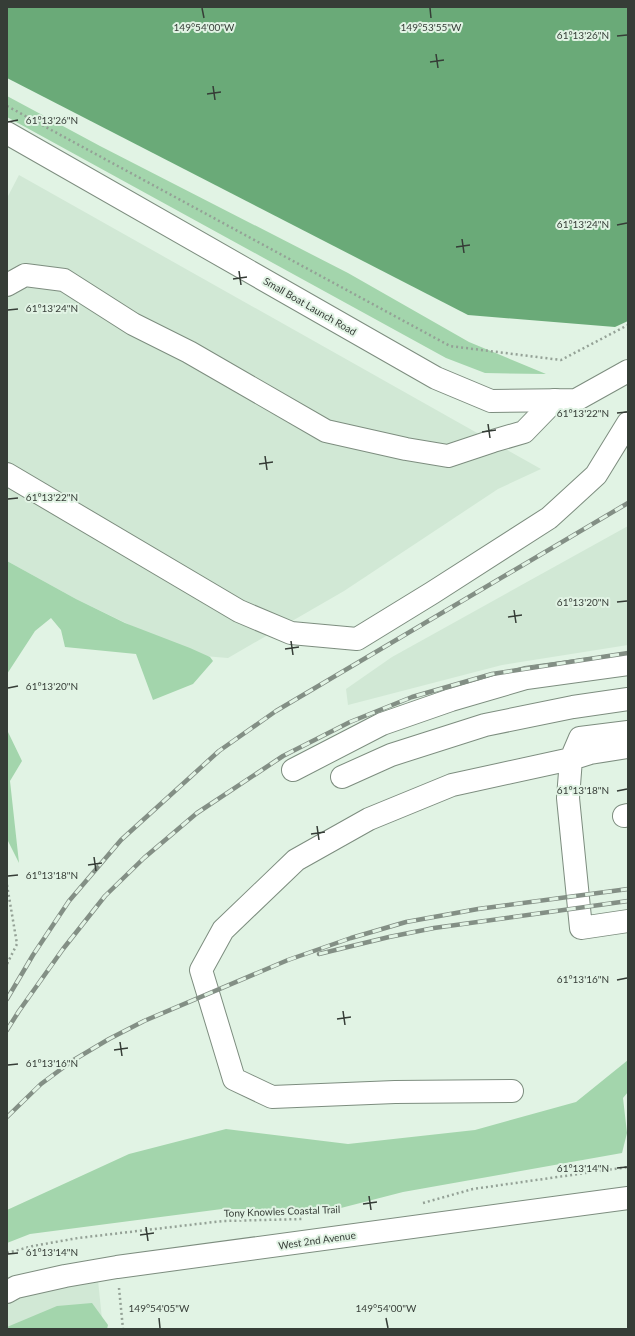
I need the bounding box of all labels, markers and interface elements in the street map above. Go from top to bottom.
text: 149°54'00"W [174,21,235,33]
text: 149°53'55"W [401,21,462,33]
text: 61°13'26"N [557,29,609,41]
text: 61°13'26"N [26,114,78,126]
text: 61°13'24"N [557,218,609,230]
street label: Small Boat Launch Road [261,274,359,338]
text: 61°13'24"N [26,302,78,314]
text: 61°13'22"N [557,407,609,419]
text: 61°13'22"N [26,491,78,503]
text: 61°13'20"N [557,596,609,608]
text: 61°13'20"N [26,680,78,692]
text: 61°13'18"N [557,784,609,796]
text: 61°13'18"N [26,869,78,881]
text: 61°13'16"N [557,973,609,985]
text: 61°13'16"N [26,1057,78,1069]
text: 61°13'14"N [557,1162,609,1174]
street label: Tony Knowles Coastal Trail [224,1203,340,1219]
street label: West 2nd Avenue [278,1229,356,1251]
text: 61°13'14"N [26,1246,78,1258]
text: 149°54'05"W [129,1302,190,1314]
text: 149°54'00"W [356,1302,417,1314]

